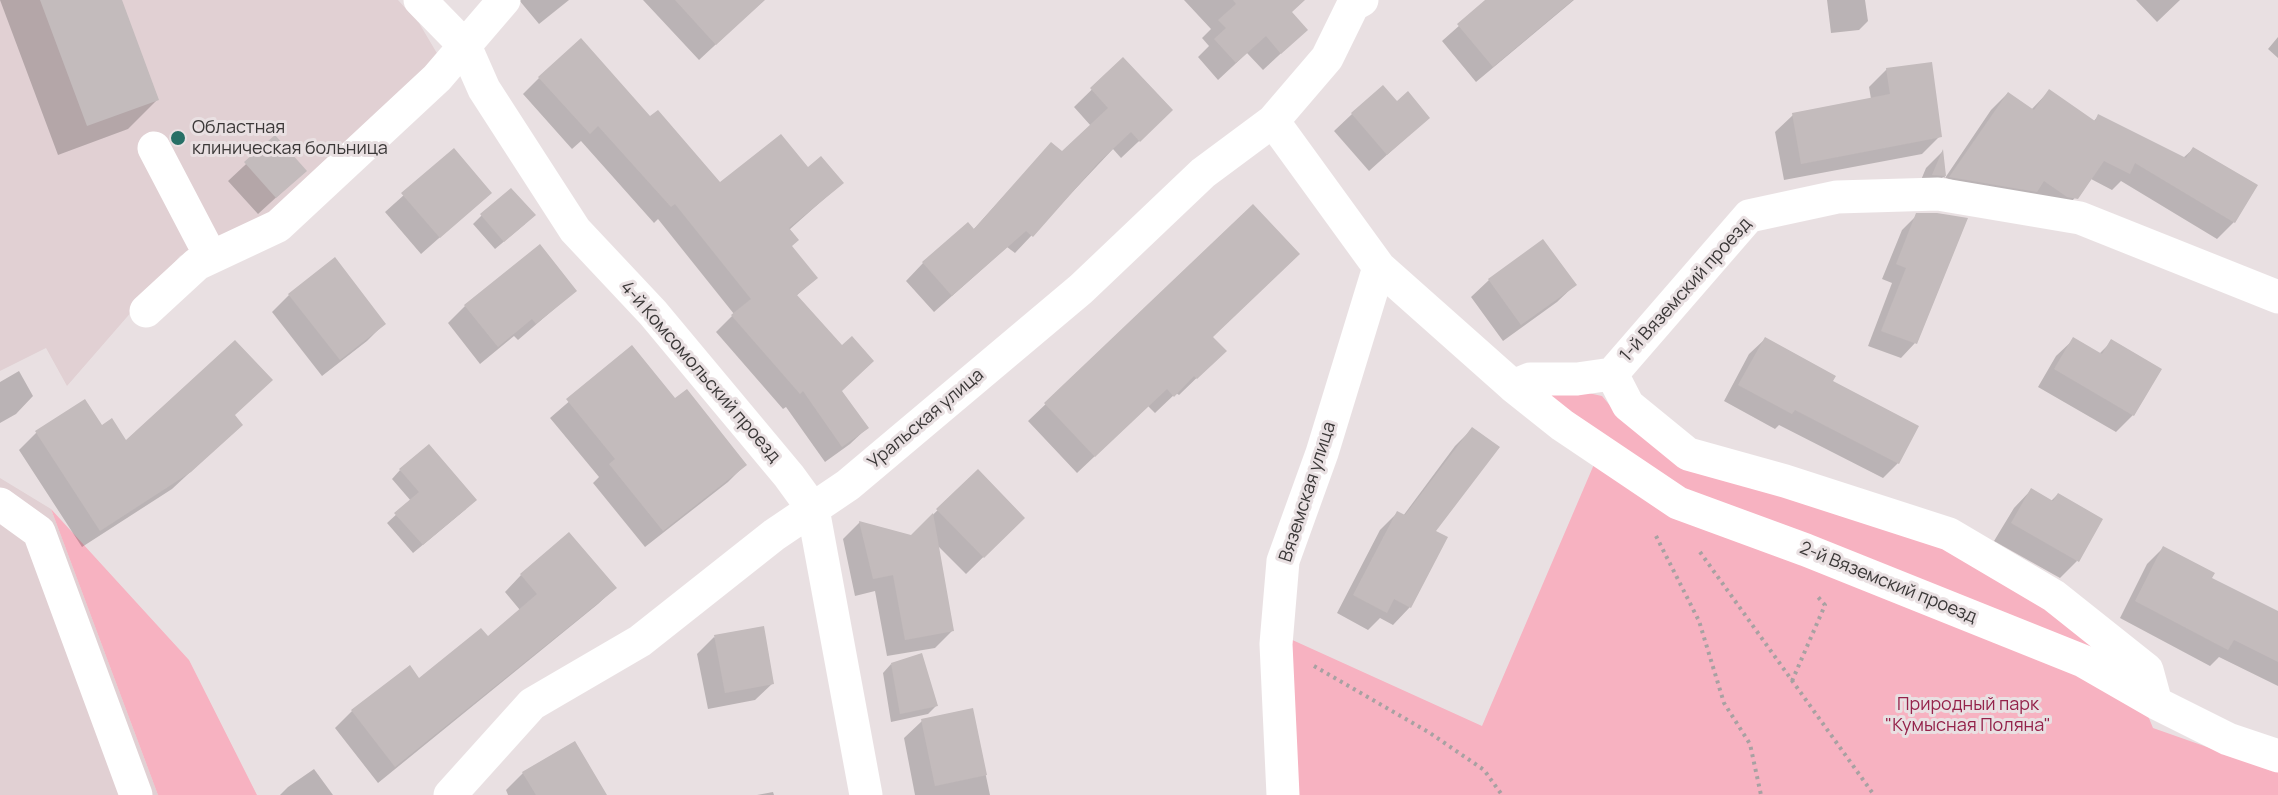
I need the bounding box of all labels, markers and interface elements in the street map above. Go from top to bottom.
place label: Областная клиническая больница [192,117,388,160]
marker: Областная клиническая больница [169,129,187,147]
street label: 1-й Вяземский проезд [1616,214,1756,366]
street label: 4-й Комсомольский проезд [615,277,785,467]
street label: Уральская улица [864,364,988,474]
street label: Вяземская улица [1275,419,1341,565]
street label: 2-й Вяземский проезд [1796,538,1980,628]
park label: Природный парк "Кумысная Поляна" [1885,694,2051,736]

